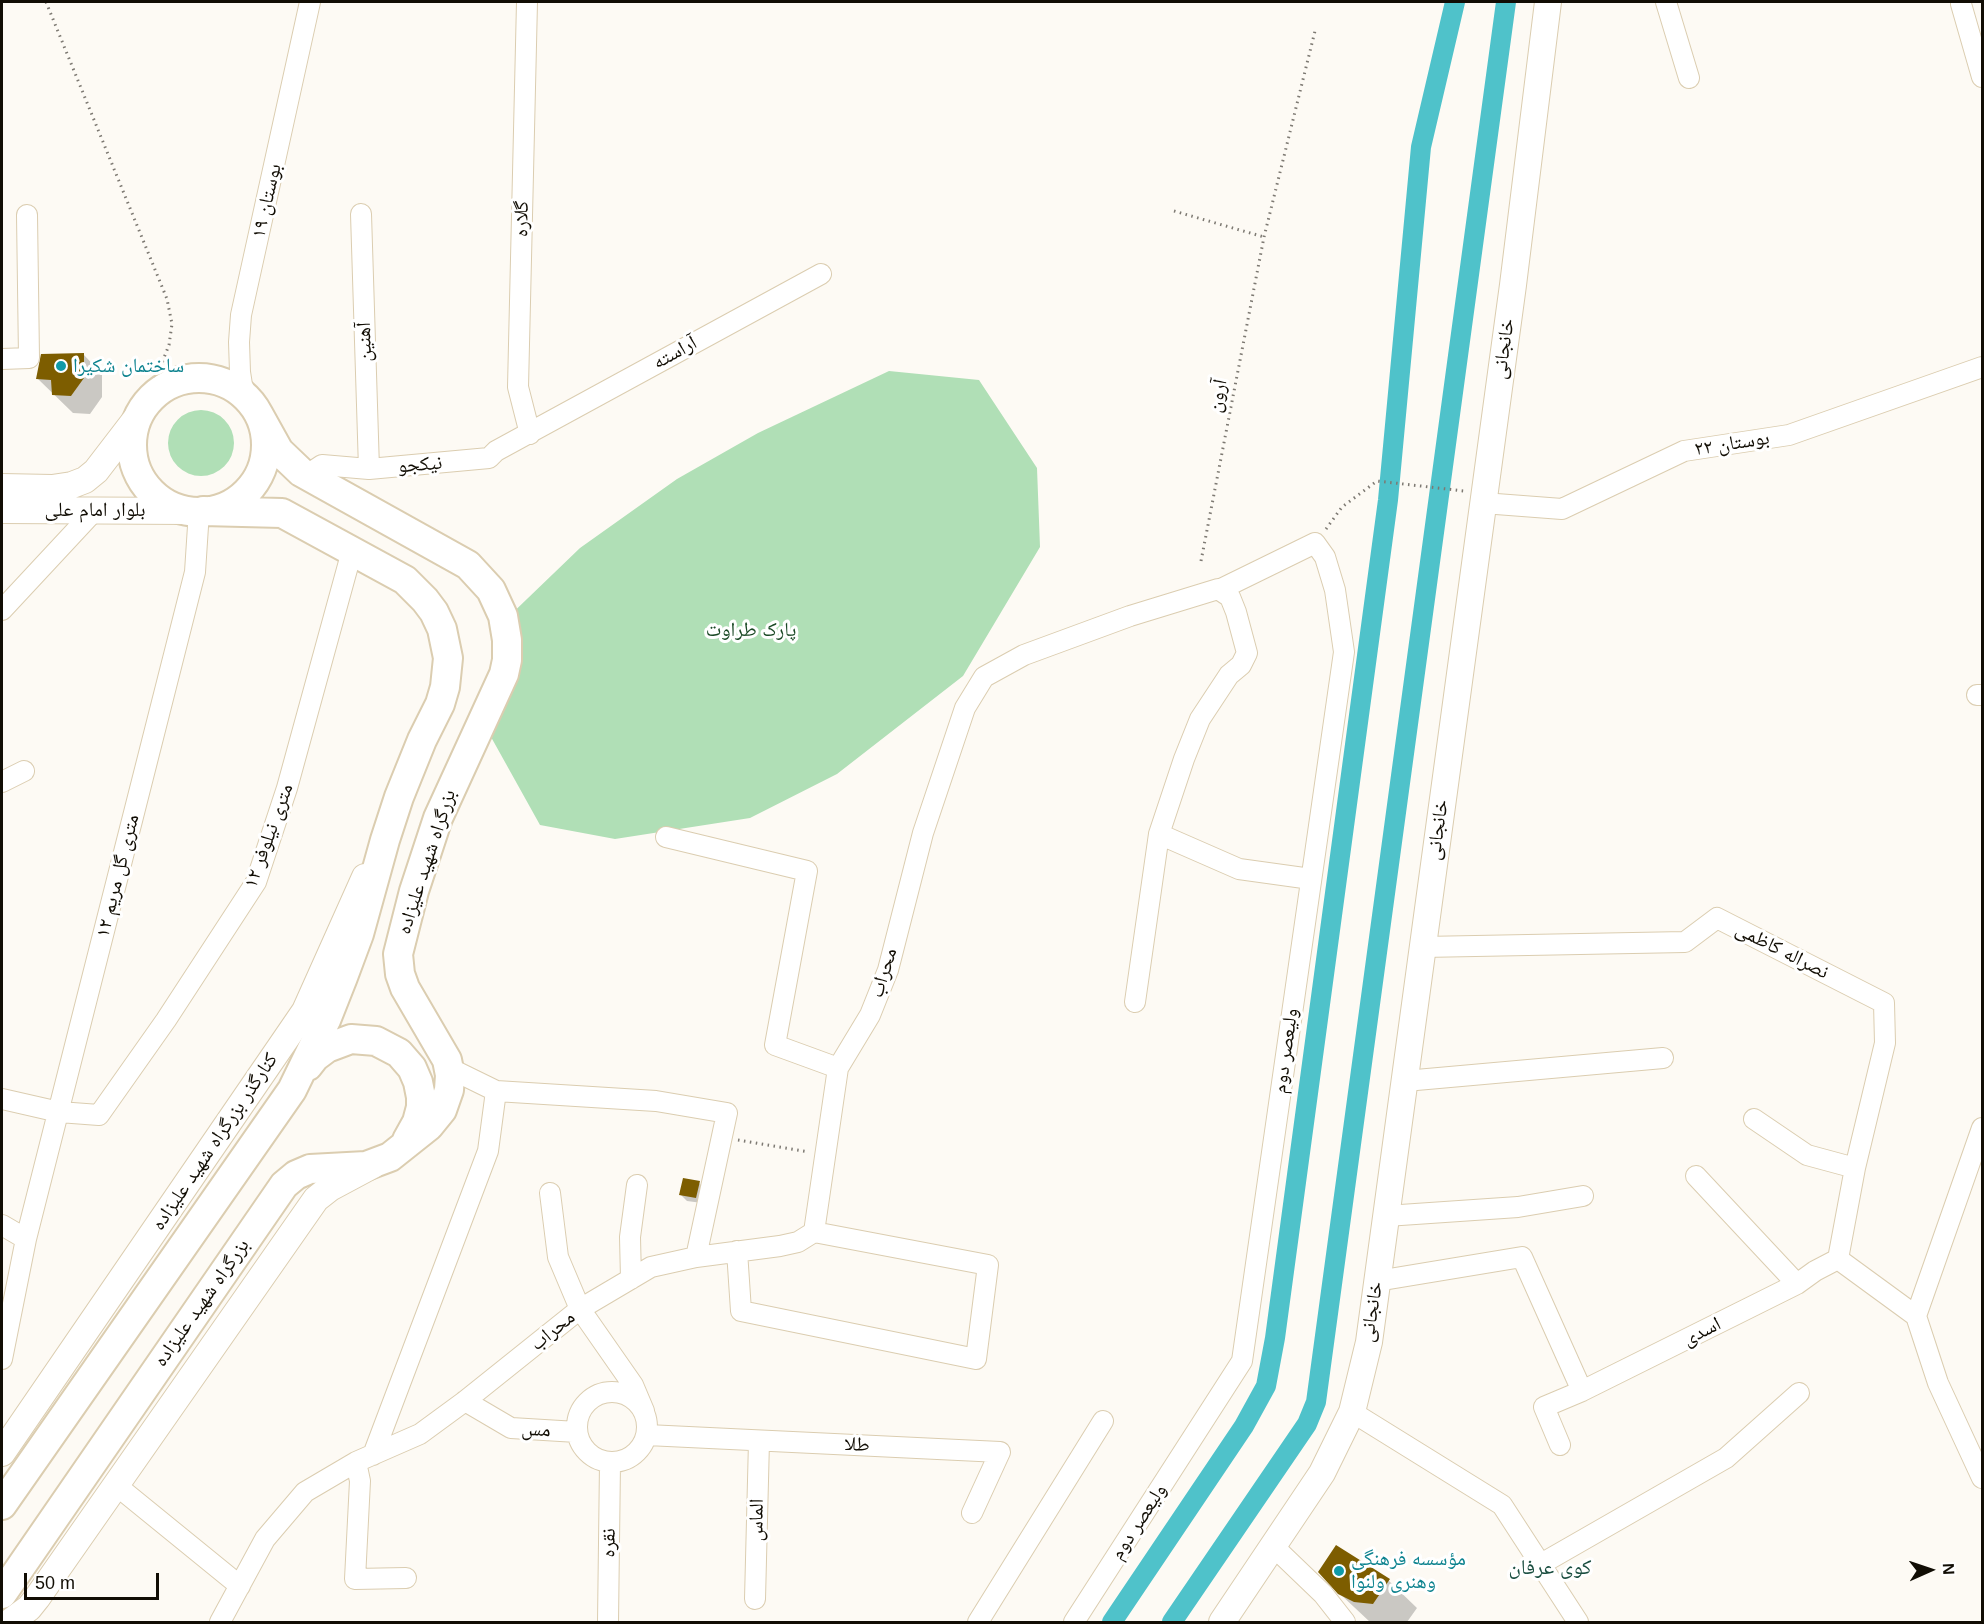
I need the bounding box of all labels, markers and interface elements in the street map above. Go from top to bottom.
street label: بوستان ۱۹ [247,162,287,240]
street label: گلاره [510,201,534,237]
street label: خانجانی [1488,317,1520,381]
street label: آهنین [352,322,378,362]
street label: آراسته [649,331,701,375]
place label: ساختمان شکیرا [73,354,184,378]
marker: ساختمان شکیرا [54,359,68,373]
street label: آرون [1203,377,1233,415]
street label: بوستان ۲۲ [1693,426,1771,462]
street label: نیکجو [397,451,443,479]
street label: بلوار امام علی [45,498,145,522]
park label: پارک طراوت [706,618,796,642]
street label: ۱۲ متری نیلوفر [239,781,299,891]
street label: بزرگراه شهید علیزاده [392,787,462,937]
street label: خانجانی [1422,798,1454,862]
street label: ۱۲ متری گل مریم [91,812,145,940]
street label: نصراله کاظمی [1731,917,1833,985]
street label: محراب [865,945,903,1001]
street label: ولیعصر دوم [1268,1007,1304,1095]
street label: کنارگذر بزرگراه شهید علیزاده [147,1049,283,1235]
street label: بزرگراه شهید علیزاده [149,1234,255,1372]
street label: خانجانی [1355,1280,1389,1344]
street label: محراب [526,1306,580,1356]
street label: اسدی [1679,1312,1725,1352]
street label: مس [521,1417,551,1443]
street label: طلا [844,1432,870,1458]
street label: ولیعصر دوم [1106,1480,1172,1564]
street label: الماس [745,1499,769,1541]
street label: نقره [597,1528,621,1558]
north arrow [1900,1540,1960,1600]
place label: مؤسسه فرهنگی وهنری ولنوا [1351,1547,1466,1594]
district label: کوی عرفان [1509,1555,1591,1581]
scale bar [27,1561,162,1599]
text: N [1940,1563,1957,1575]
marker: مؤسسه فرهنگی وهنری ولنوا [1332,1564,1346,1578]
text: 50 m [35,1573,75,1593]

